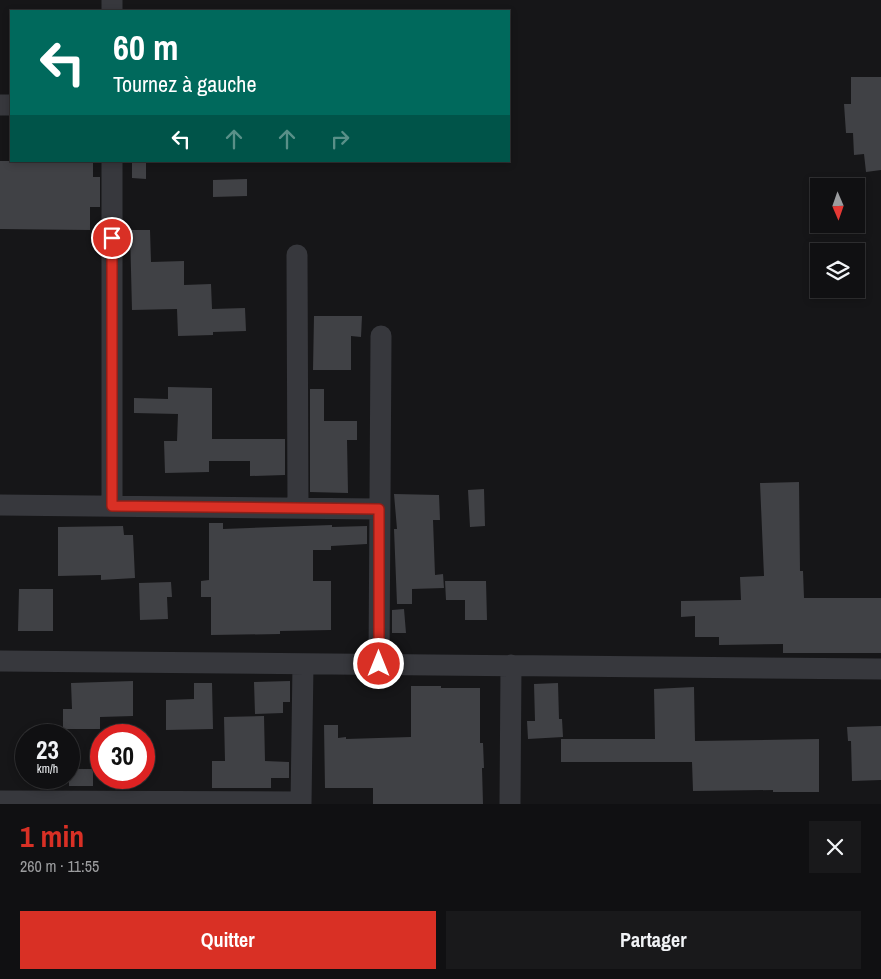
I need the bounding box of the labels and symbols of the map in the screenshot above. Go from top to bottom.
north arrow [810,178,865,232]
pin [91,217,133,259]
position arrow [352,637,404,689]
speed limit sign: 30 [90,724,155,789]

